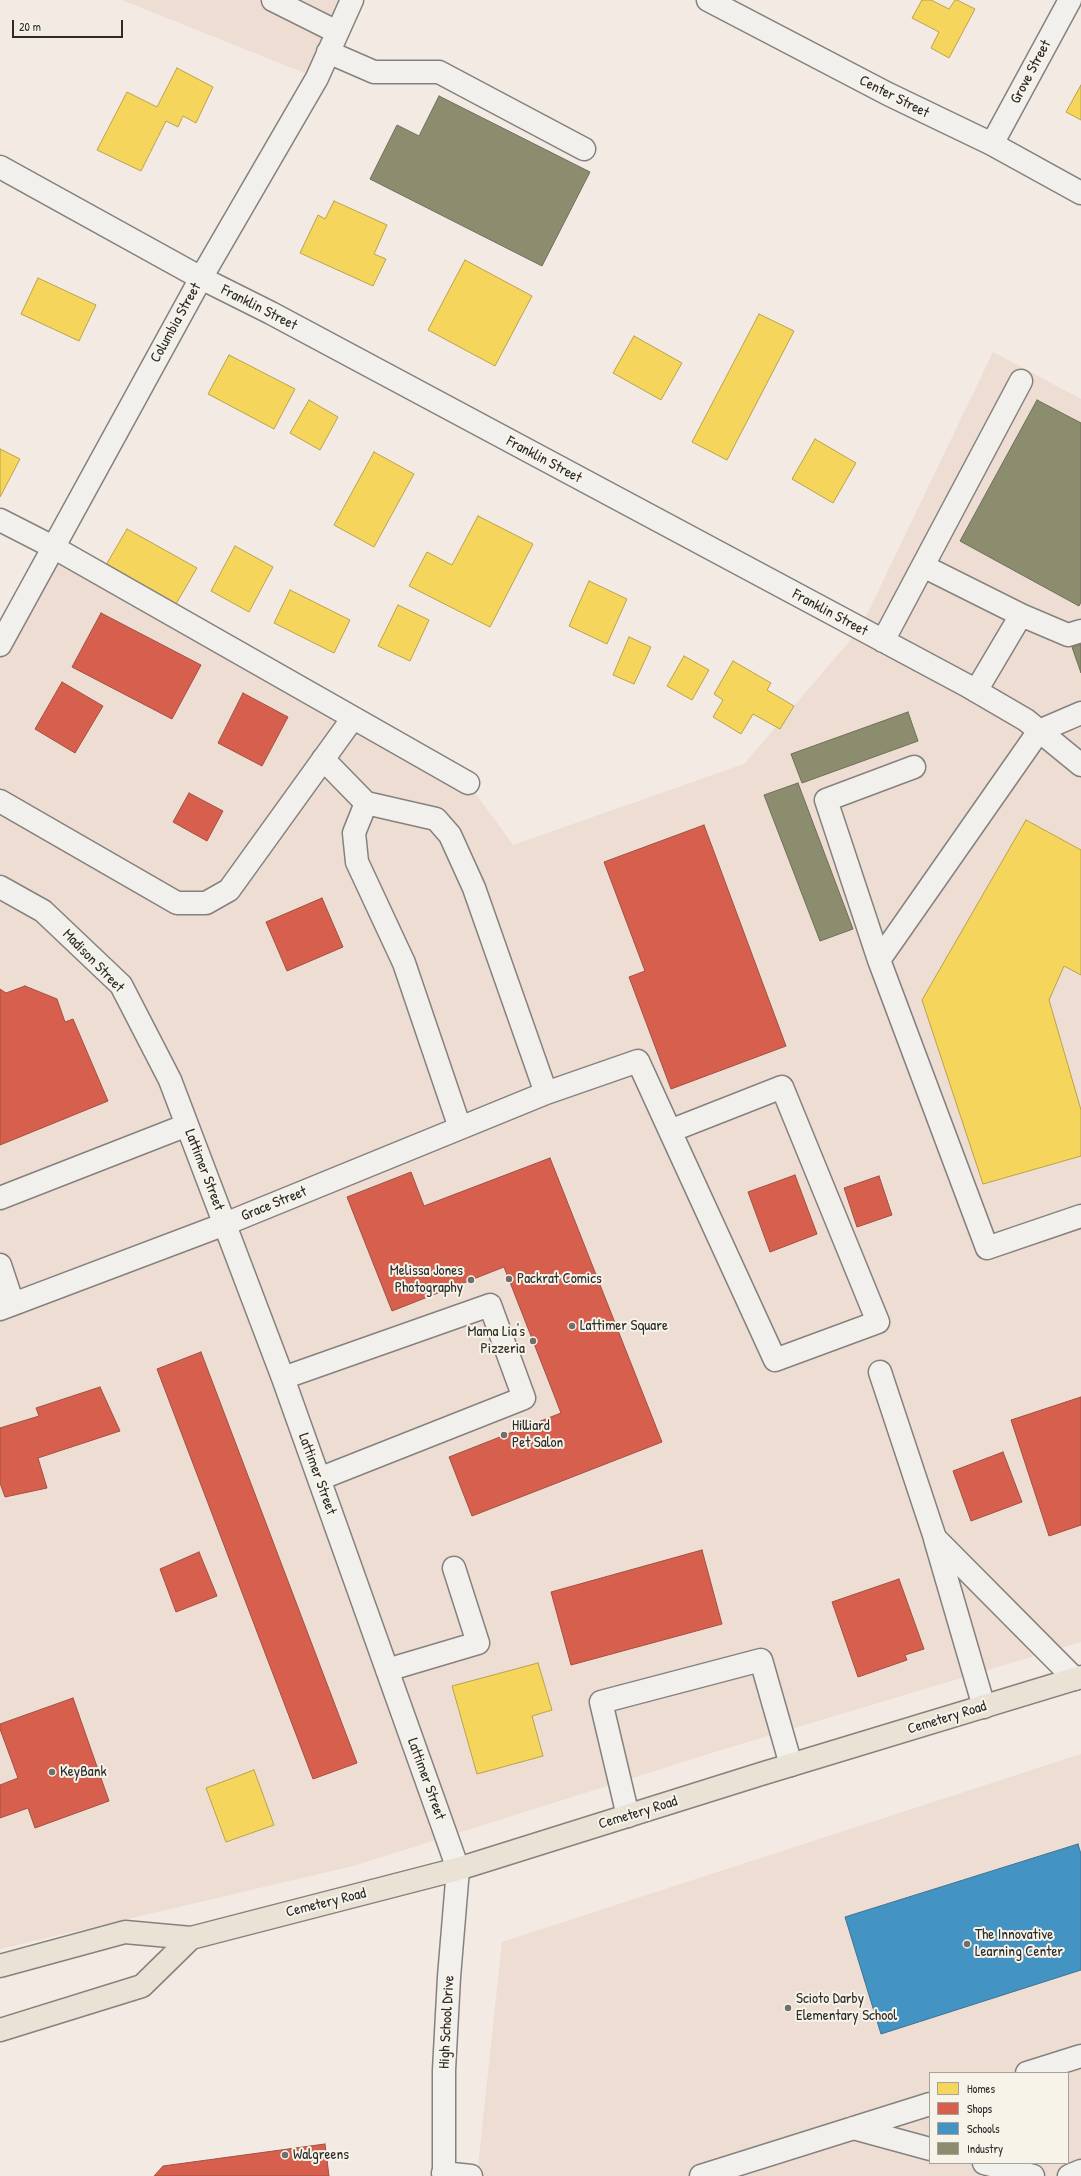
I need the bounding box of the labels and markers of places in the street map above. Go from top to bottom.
place label: Melissa Jones Photography [390,1262,463,1297]
place label: Packrat Comics [517,1270,602,1288]
marker: Packrat Comics [504,1274,514,1284]
marker: Melissa Jones Photography [466,1275,476,1285]
place label: Lattimer Square [580,1317,668,1335]
marker: Lattimer Square [567,1321,577,1331]
place label: Mama Lia's Pizzeria [468,1323,525,1358]
marker: Mama Lia's Pizzeria [528,1336,538,1346]
place label: Hilliard Pet Salon [512,1417,563,1452]
marker: Hilliard Pet Salon [499,1430,509,1440]
place label: KeyBank [60,1763,107,1781]
marker: KeyBank [47,1767,57,1777]
place label: The Innovative Learning Center [975,1926,1063,1961]
marker: The Innovative Learning Center [962,1939,972,1949]
place label: Scioto Darby Elementary School [796,1990,897,2025]
marker: Scioto Darby Elementary School [783,2003,793,2013]
place label: Walgreens [293,2146,349,2164]
marker: Walgreens [280,2150,290,2160]

